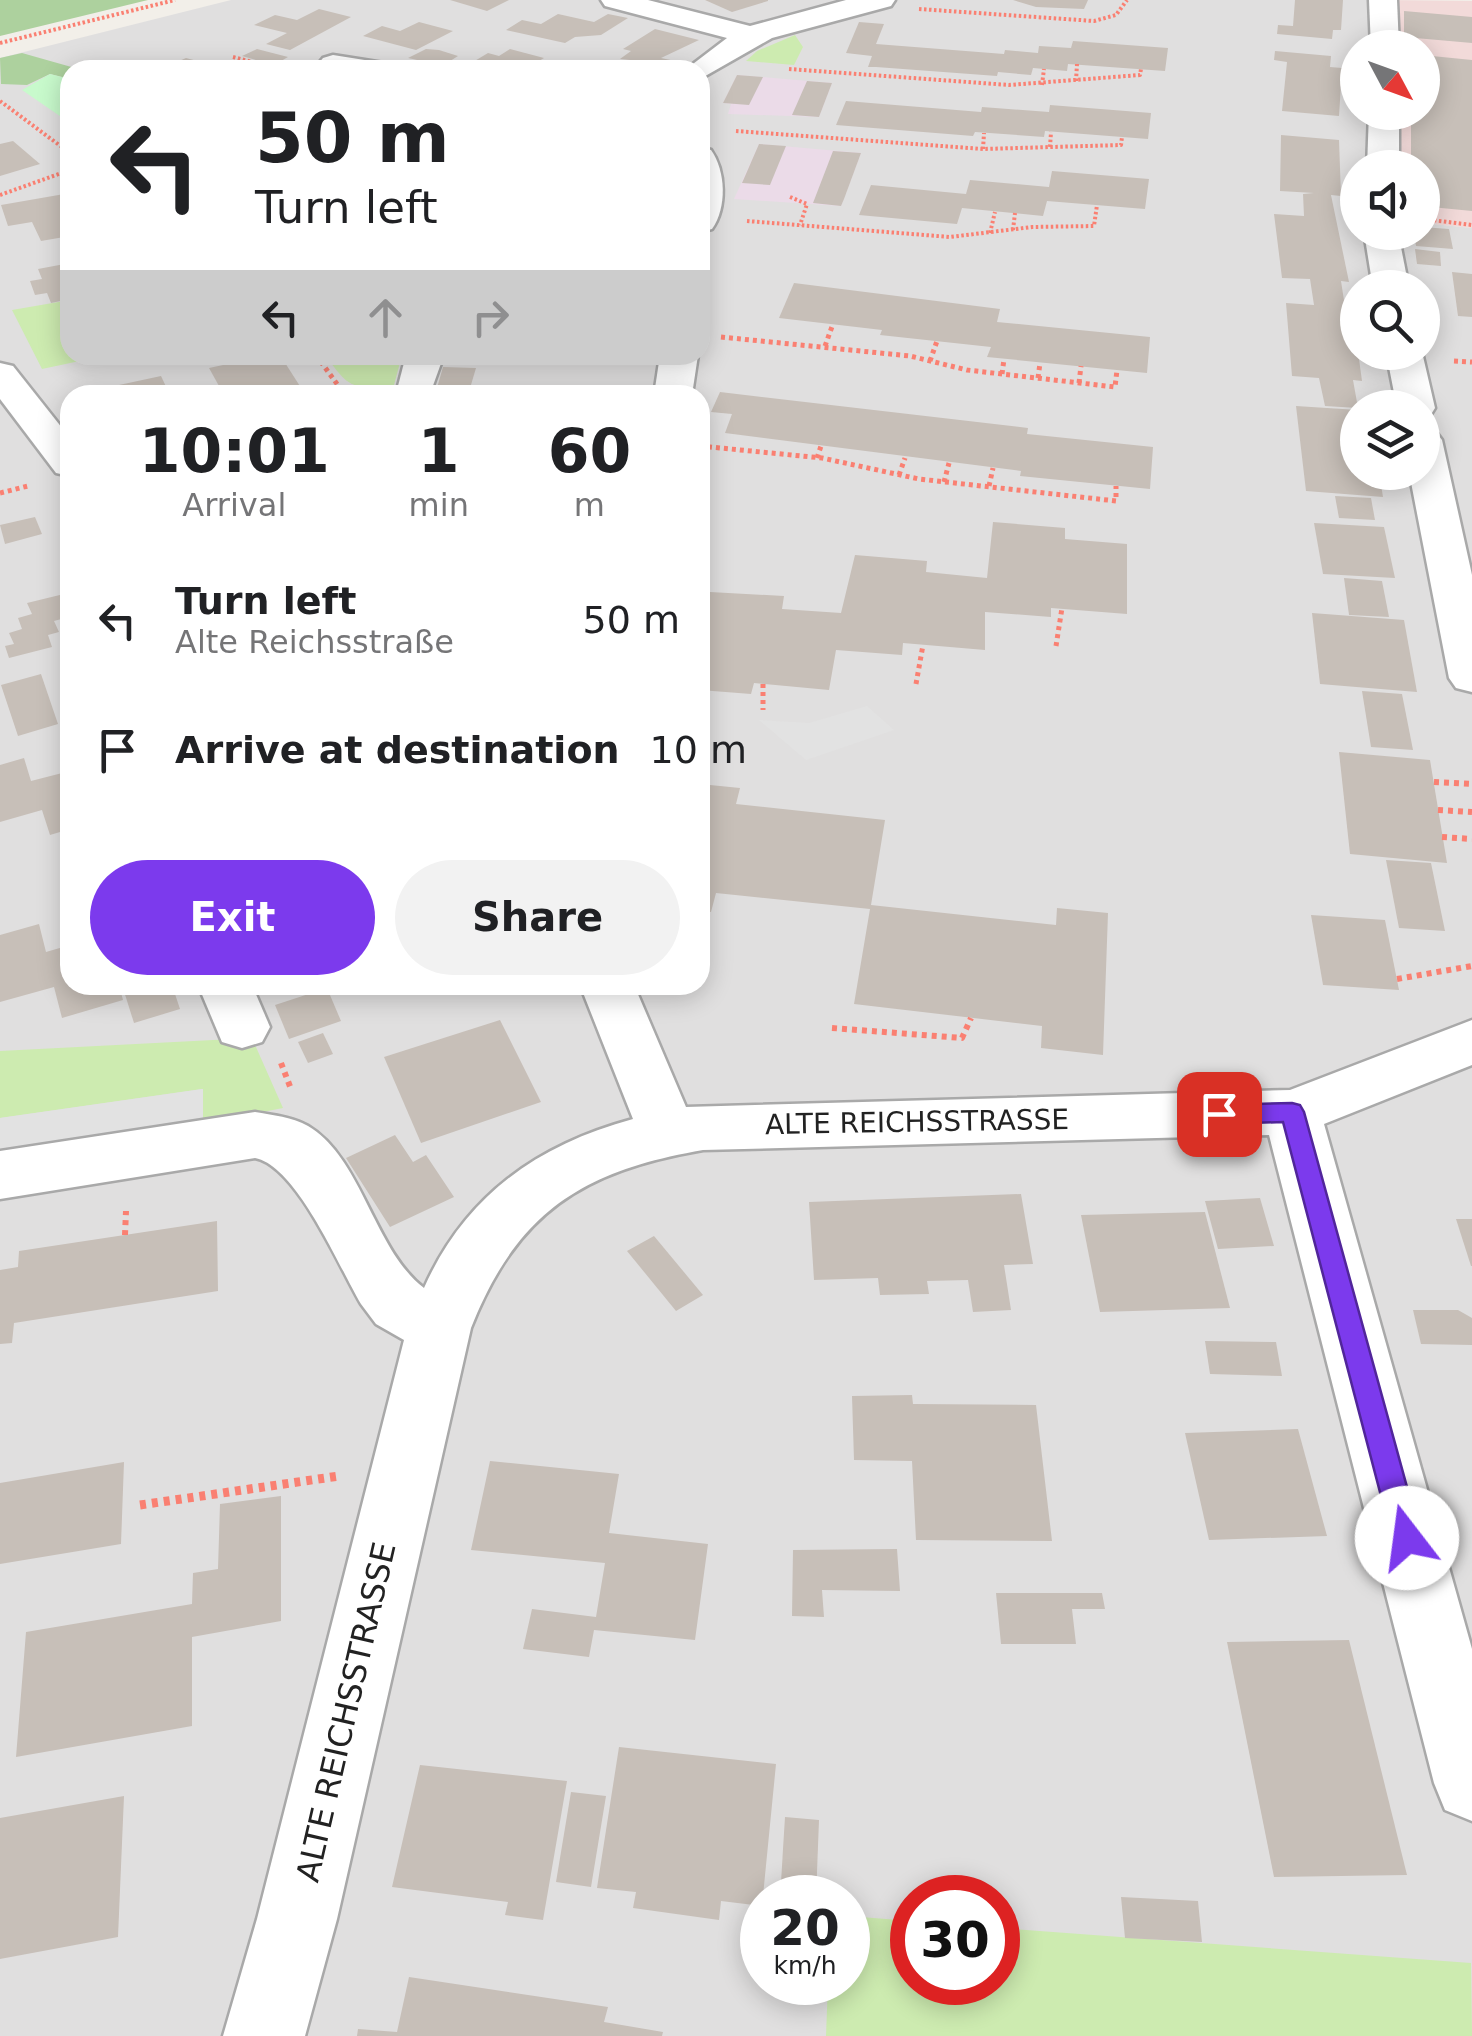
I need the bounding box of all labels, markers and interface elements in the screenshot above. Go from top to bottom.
north arrow [1340,30,1440,130]
map controls [1340,30,1440,490]
text: 50 m [255,97,450,179]
icon: left [90,100,220,230]
button: sound [1340,150,1440,250]
text: Turn left [255,181,438,234]
button: search [1340,270,1440,370]
icon: left [253,290,308,345]
icon: ahead [358,290,413,345]
icon: right [463,290,518,345]
button: layers [1340,390,1440,490]
text: 10:01 [139,416,330,486]
text: 1 [418,416,460,486]
text: 60 [548,416,631,486]
text: Arrival [182,486,286,524]
text: min [409,486,469,524]
text: m [574,486,605,524]
text: Turn left [175,579,356,623]
icon: left [90,593,145,648]
text: 50 m [583,598,680,642]
text: Alte Reichsstraße [175,623,454,661]
icon: arrive [90,723,145,778]
text: Arrive at destination [175,728,620,772]
text: 10 m [650,728,747,772]
button: Exit [90,860,375,975]
button: Share [395,860,680,975]
pin [1177,1072,1262,1157]
icon: arrive [1192,1087,1247,1142]
street label: ALTE REICHSSTRASSE [765,1103,1069,1141]
position arrow [1355,1486,1459,1590]
street label: ALTE REICHSSTRASSE [288,1538,404,1886]
speed limit sign: 30 [890,1875,1020,2005]
text: 20 [770,1899,840,1957]
text: km/h [773,1951,837,1980]

